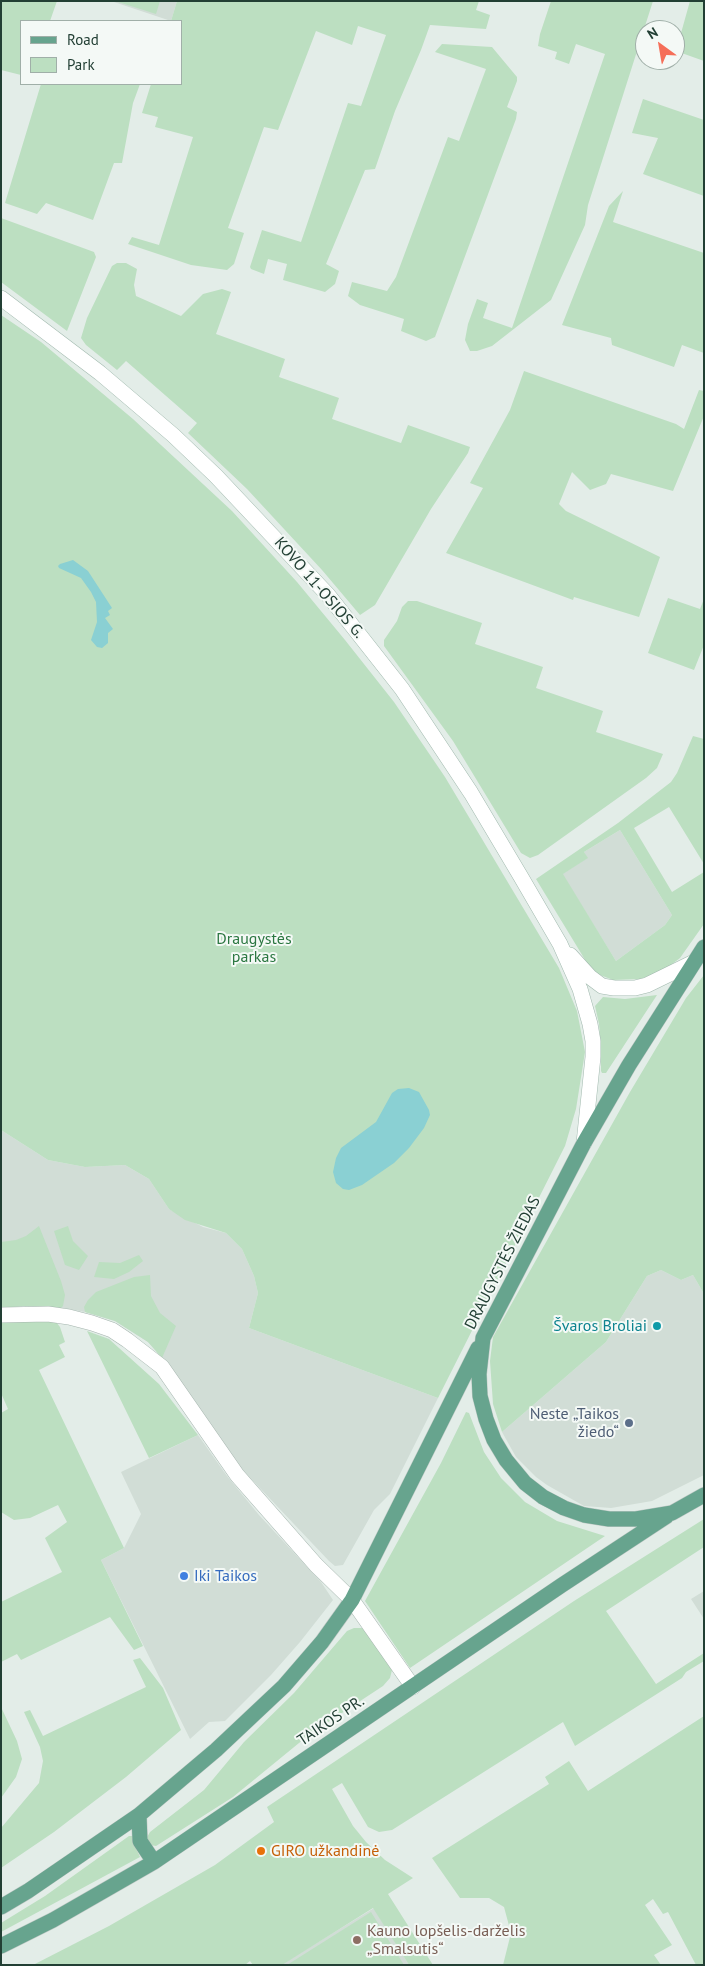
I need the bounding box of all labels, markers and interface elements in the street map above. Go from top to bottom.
legend [20,20,182,85]
north arrow [635,20,685,70]
text: N [644,23,661,43]
text: Road [67,30,99,49]
text: Park [67,55,95,74]
street label: KOVO 11-OSIOS G. [270,534,368,642]
park label: Draugystės parkas [216,929,292,967]
street label: DRAUGYSTĖS ŽIEDAS [461,1193,545,1333]
place label: Švaros Broliai [553,1316,647,1336]
marker: Švaros Broliai [651,1320,663,1332]
place label: Neste „Taikos žiedo“ [530,1404,619,1442]
marker: Neste „Taikos žiedo“ [623,1417,635,1429]
place label: Iki Taikos [194,1566,257,1586]
marker: Iki Taikos [178,1570,190,1582]
street label: TAIKOS PR. [294,1692,368,1750]
place label: GIRO užkandinė [271,1841,379,1861]
marker: GIRO užkandinė [255,1845,267,1857]
place label: Kauno lopšelis-darželis „Smalsutis“ [367,1921,525,1959]
marker: Kauno lopšelis-darželis „Smalsutis“ [351,1934,363,1946]

